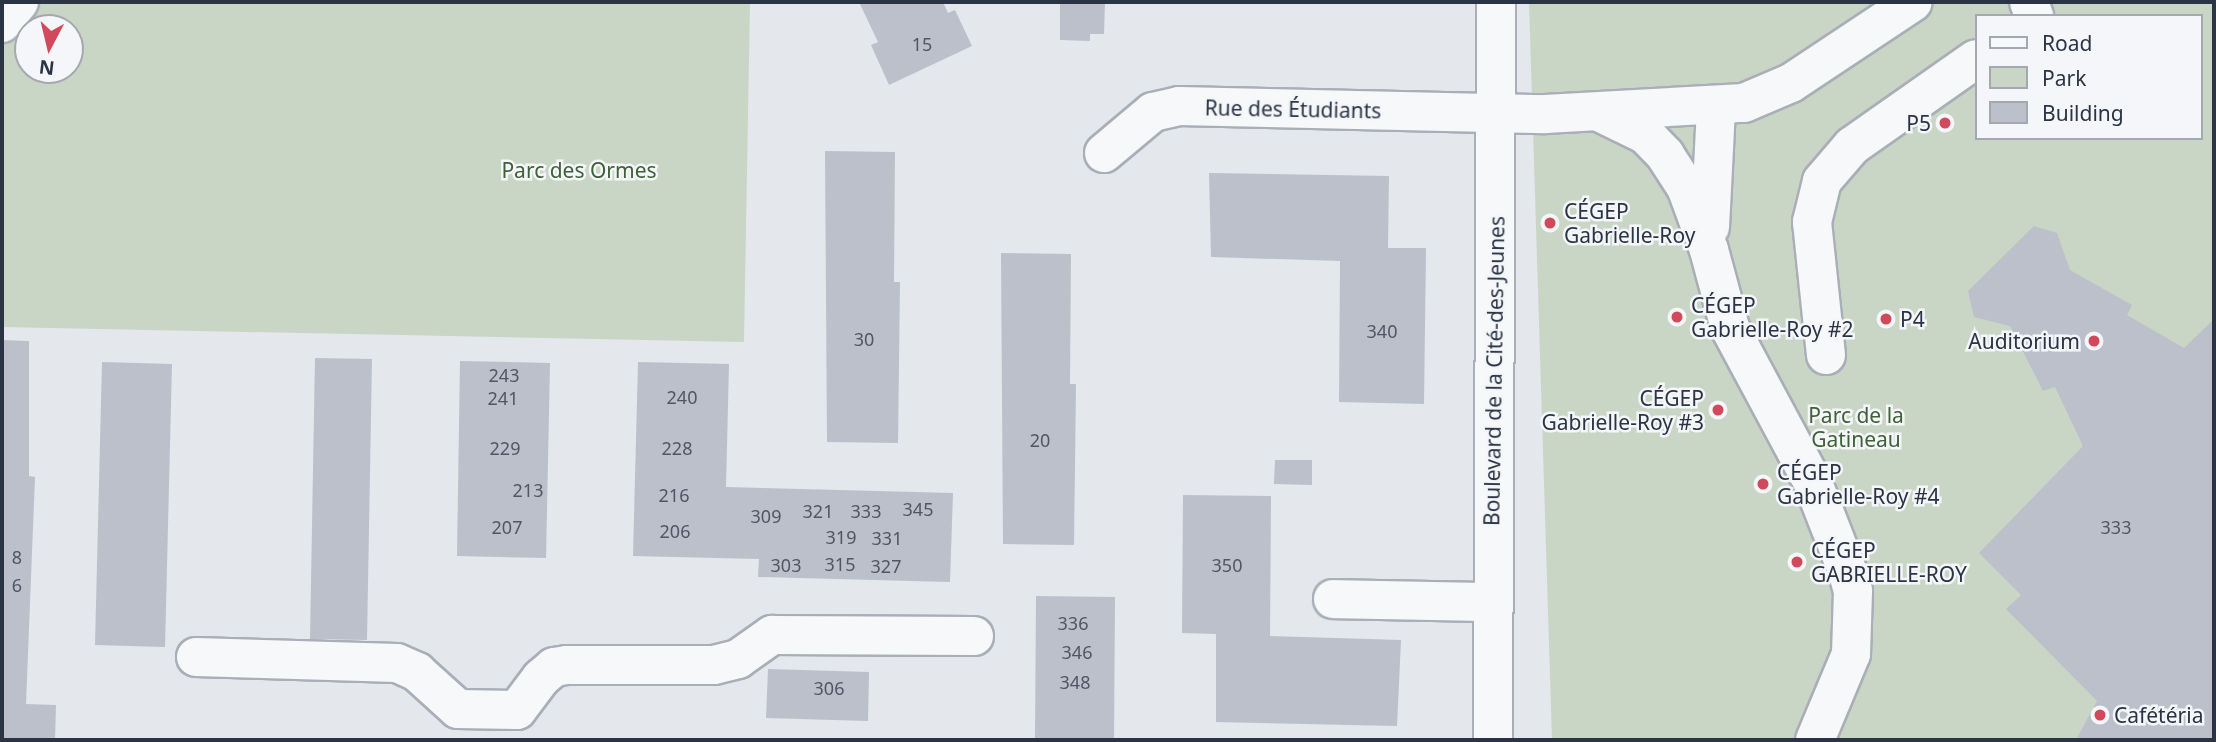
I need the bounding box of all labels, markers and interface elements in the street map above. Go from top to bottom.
north arrow [14,14,84,84]
legend [1974,14,2202,140]
text: Road [2042,29,2092,57]
house number: 15 [912,33,932,55]
text: N [37,54,56,82]
text: Park [2042,64,2086,92]
street label: Rue des Étudiants [1204,95,1382,123]
text: Building [2042,99,2124,127]
place label: P5 [1906,110,1931,136]
marker: P5 [1937,115,1953,131]
park label: Parc des Ormes [501,157,657,183]
place label: CÉGEP Gabrielle-Roy [1564,198,1695,248]
marker: CÉGEP Gabrielle-Roy [1542,215,1558,231]
street label: Boulevard de la Cité-des-Jeunes [1479,216,1509,526]
place label: CÉGEP Gabrielle-Roy #2 [1691,292,1853,342]
place label: P4 [1900,306,1925,332]
marker: CÉGEP Gabrielle-Roy #2 [1669,309,1685,325]
marker: P4 [1878,311,1894,327]
house number: 340 [1367,320,1397,342]
house number: 30 [854,328,874,350]
place label: Auditorium [1968,328,2080,354]
marker: Auditorium [2086,333,2102,349]
house number: 243 [489,364,519,386]
place label: CÉGEP Gabrielle-Roy #3 [1542,385,1704,435]
house number: 240 [667,386,697,408]
house number: 241 [488,387,518,409]
marker: CÉGEP Gabrielle-Roy #3 [1710,402,1726,418]
park label: Parc de la Gatineau [1808,402,1904,452]
house number: 20 [1030,429,1050,451]
house number: 229 [490,437,520,459]
house number: 228 [662,437,692,459]
place label: CÉGEP Gabrielle-Roy #4 [1777,459,1939,509]
marker: CÉGEP Gabrielle-Roy #4 [1755,476,1771,492]
house number: 213 [513,479,543,501]
house number: 216 [659,484,689,506]
house number: 345 [903,498,933,520]
house number: 321 [803,500,833,522]
house number: 333 [851,500,881,522]
house number: 309 [751,505,781,527]
house number: 207 [492,516,522,538]
house number: 333 [2101,516,2131,538]
house number: 206 [660,520,690,542]
house number: 319 [826,526,856,548]
house number: 331 [872,527,902,549]
place label: CÉGEP GABRIELLE-ROY [1811,537,1967,587]
house number: 8 [12,546,22,568]
house number: 315 [825,553,855,575]
house number: 303 [771,554,801,576]
house number: 350 [1212,554,1242,576]
marker: CÉGEP GABRIELLE-ROY [1789,554,1805,570]
house number: 327 [871,555,901,577]
house number: 6 [12,574,22,596]
house number: 336 [1058,612,1088,634]
house number: 346 [1062,641,1092,663]
house number: 348 [1060,671,1090,693]
house number: 306 [814,677,844,699]
place label: Cafétéria [2114,702,2203,728]
marker: Cafétéria [2092,707,2108,723]

